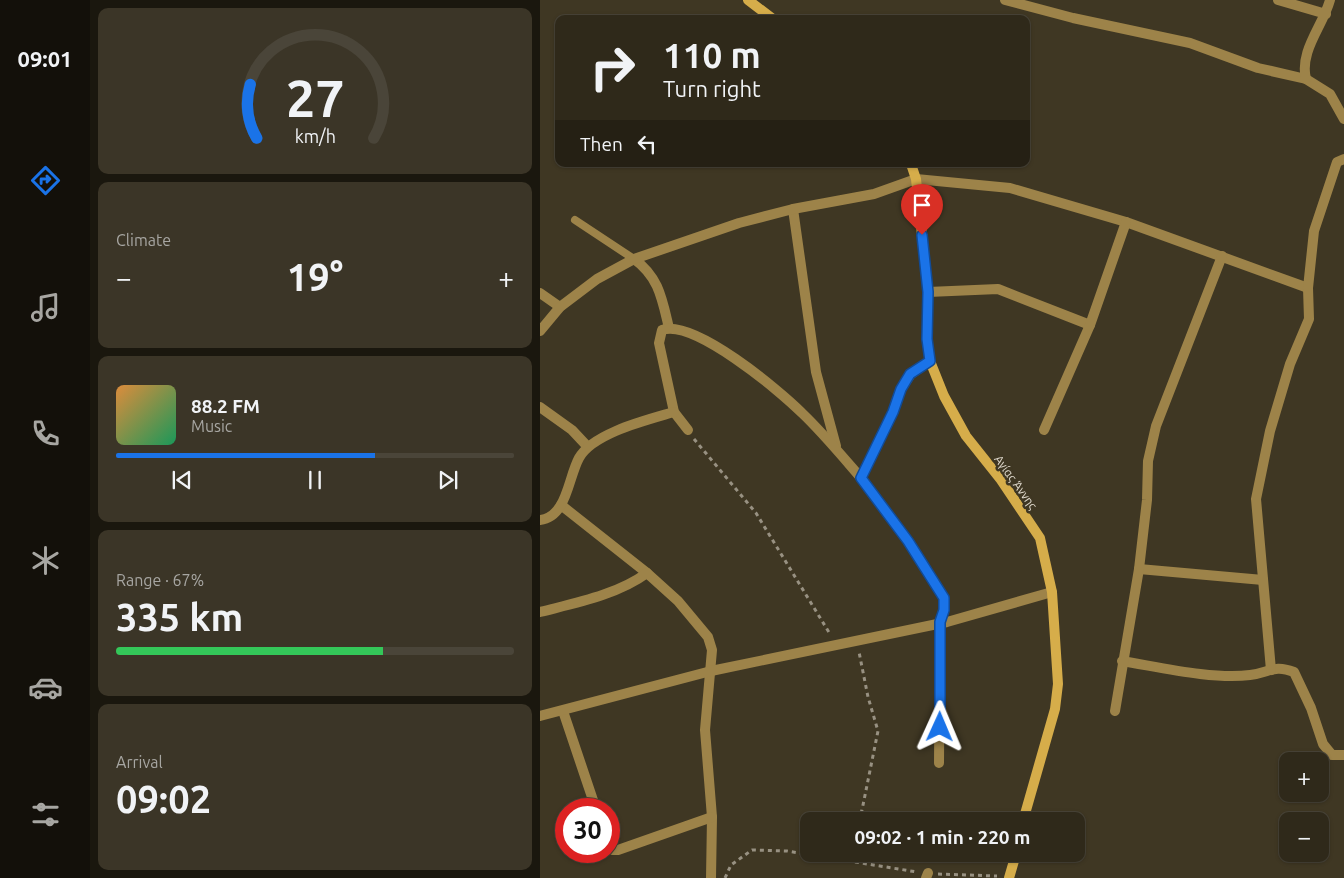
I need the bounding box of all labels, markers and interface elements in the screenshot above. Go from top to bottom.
icon: right [580,35,645,100]
text: 110 m [663,35,761,75]
text: 09:01 [17,46,73,71]
text: 27 [286,69,344,127]
text: Turn right [663,76,761,101]
text: km/h [294,126,336,146]
icon: left [633,130,661,158]
text: Then [580,133,623,155]
icon: directions [28,163,63,198]
pin [901,184,943,235]
icon: arrive [908,191,936,219]
text: Climate [116,231,171,249]
text: 19° [287,256,343,298]
text: − [116,262,132,293]
text: + [498,262,514,293]
icon: music [28,290,63,325]
text: 88.2 FM [191,395,260,417]
icon: phone [28,416,63,451]
text: Music [191,417,232,435]
street label: Αγίας Άννης [991,452,1040,513]
icon: previous [168,466,196,494]
icon: pause [301,466,329,494]
icon: next [434,466,462,494]
icon: climate [28,543,63,578]
text: Range · 67% [116,571,204,589]
text: 335 km [116,596,243,638]
icon: car [28,670,63,705]
position arrow [913,700,965,752]
map controls [1279,752,1329,862]
button: + [1279,752,1329,802]
text: Arrival [116,753,163,771]
text: 09:02 [116,778,211,820]
icon: filters [28,797,63,832]
speed limit sign: 30 [555,798,620,863]
button: − [1279,812,1329,862]
text: 09:02 · 1 min · 220 m [855,826,1030,848]

